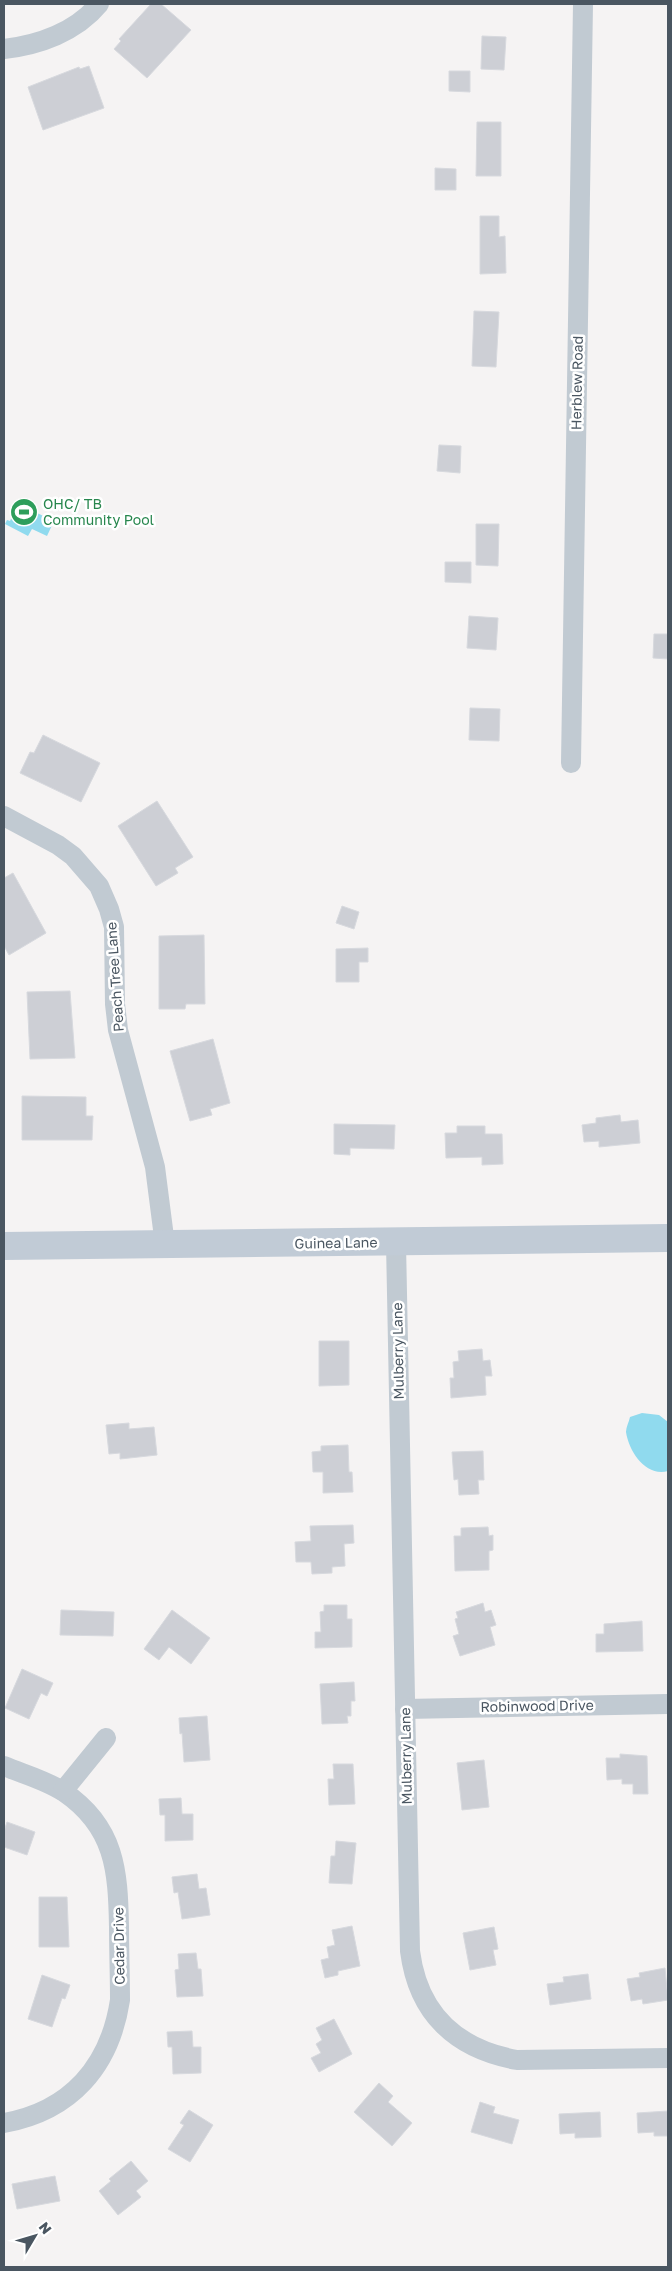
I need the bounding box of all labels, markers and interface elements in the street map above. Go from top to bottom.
street label: Herblew Road [567,336,586,430]
place label: OHC/ TB Community Pool [43,495,154,528]
sports icon: OHC/ TB Community Pool [9,497,39,527]
street label: Peach Tree Lane [102,922,127,1033]
street label: Guinea Lane [294,1233,378,1252]
street label: Mulberry Lane [388,1302,407,1400]
street label: Robinwood Drive [480,1696,594,1715]
street label: Mulberry Lane [396,1707,415,1805]
street label: Cedar Drive [109,1907,128,1985]
north arrow [10,2211,60,2261]
text: N [36,2218,56,2237]

